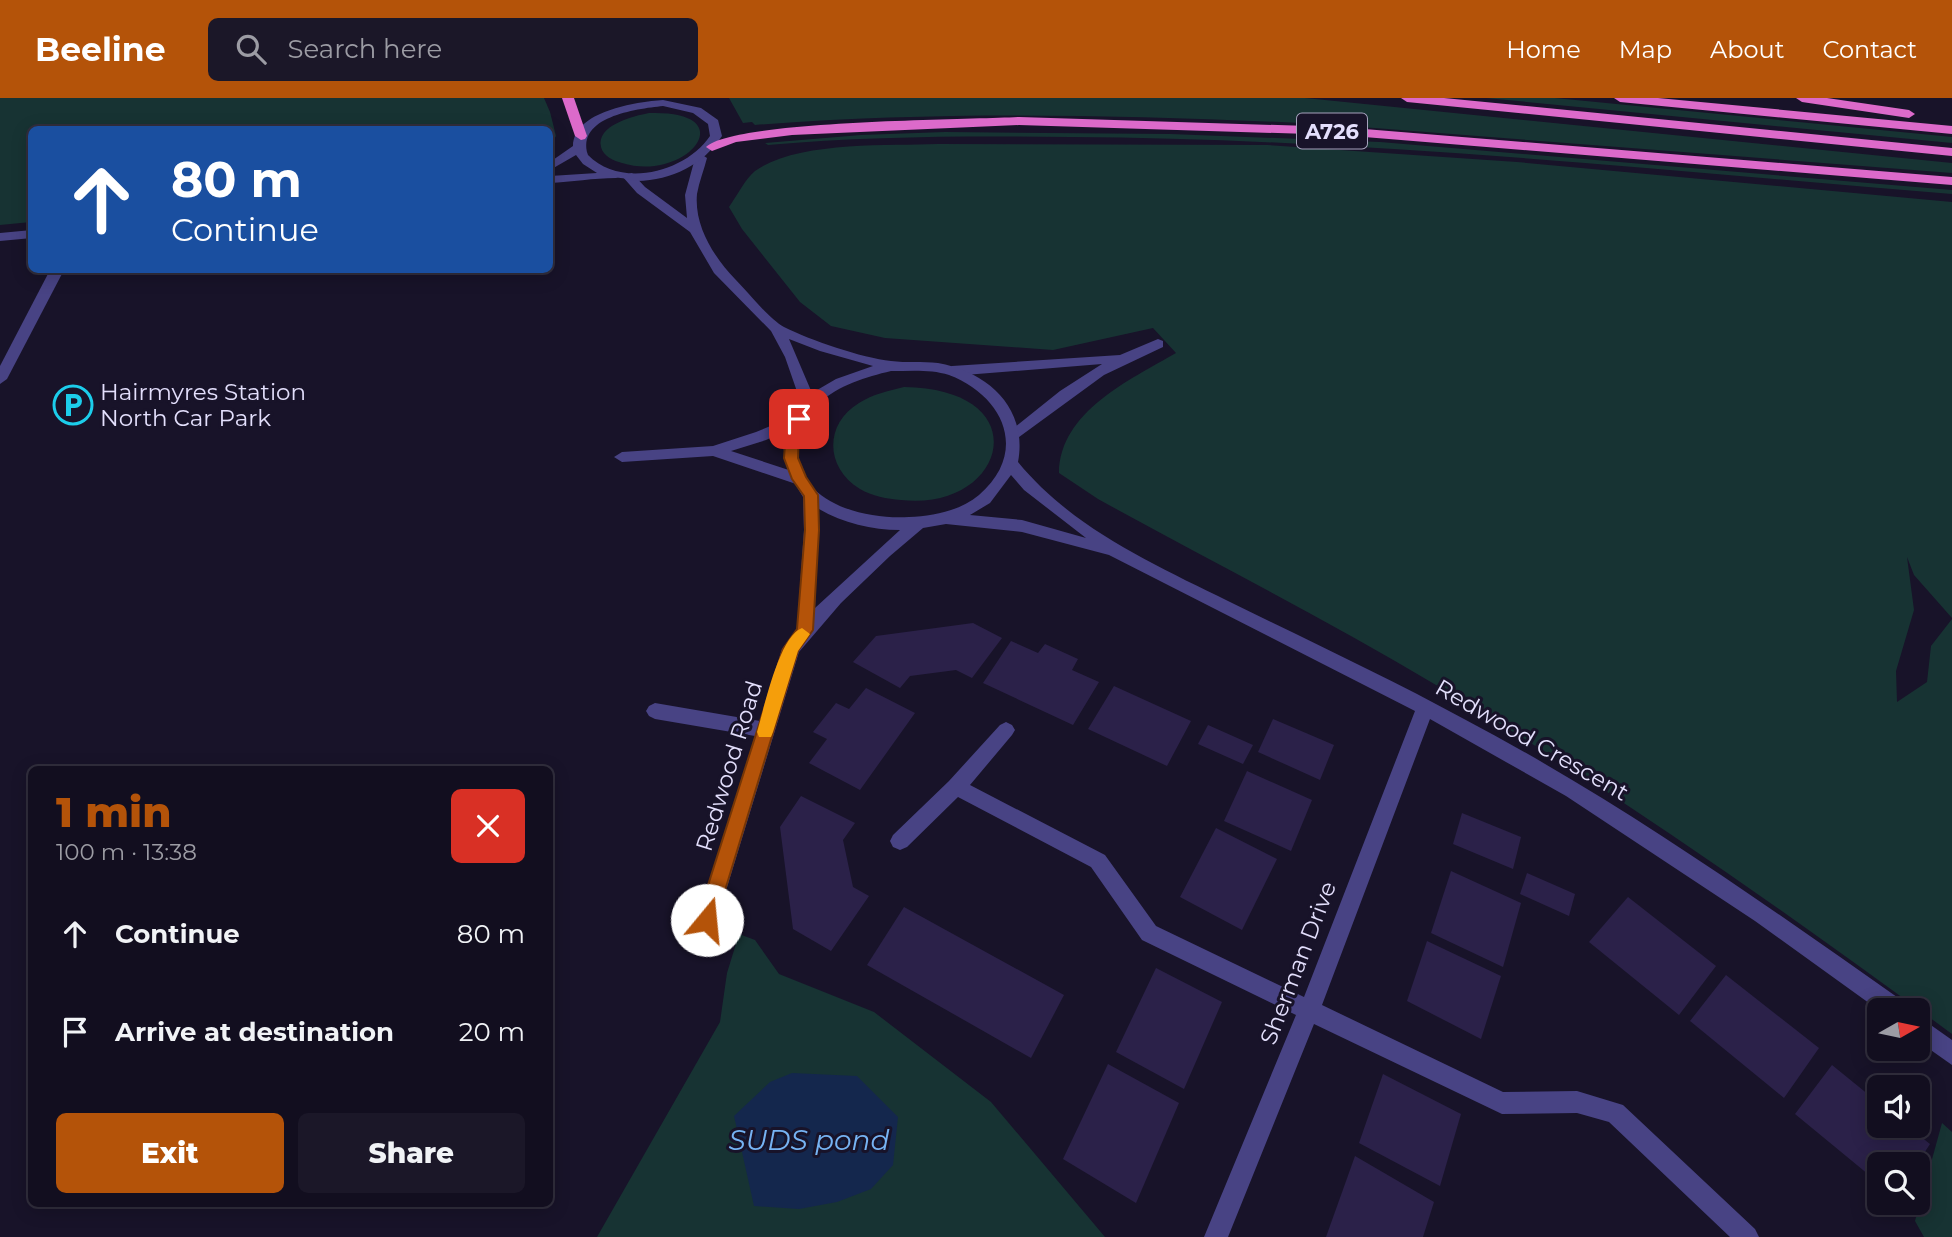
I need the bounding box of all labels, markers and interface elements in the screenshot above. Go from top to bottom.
search box [208,18,698,81]
text: Beeline [35,29,166,69]
icon: search [232,30,270,68]
text: Search here [288,33,442,65]
text: Home [1506,35,1581,64]
text: Map [1619,35,1672,64]
text: About [1710,35,1784,64]
text: Contact [1822,35,1917,64]
road number: A726 [1297,114,1367,148]
text: 80 m [171,150,302,209]
icon: ahead [56,154,147,245]
text: Continue [171,210,319,249]
place label: Hairmyres Station North Car Park [100,378,306,432]
parking icon: Hairmyres Station North Car Park [52,384,94,426]
pin [769,389,829,449]
icon: arrive [780,400,818,438]
street label: Redwood Crescent [1430,673,1634,807]
street label: Redwood Road [690,677,768,855]
text: 1 min [56,786,172,838]
button: close [451,789,525,863]
text: 100 m · 13:38 [56,838,197,866]
street label: Sherman Drive [1254,877,1342,1049]
position arrow [670,883,744,957]
icon: ahead [56,915,94,953]
text: Continue [115,918,240,950]
text: 80 m [457,918,525,950]
north arrow [1867,998,1930,1060]
map controls [1867,998,1930,1215]
icon: arrive [56,1013,94,1051]
text: Arrive at destination [115,1016,394,1048]
text: 20 m [459,1016,525,1048]
button: sound [1867,1075,1930,1138]
button: Exit [56,1113,284,1193]
button: Share [298,1113,525,1193]
water label: SUDS pond [729,1123,889,1157]
button: search [1867,1152,1930,1215]

